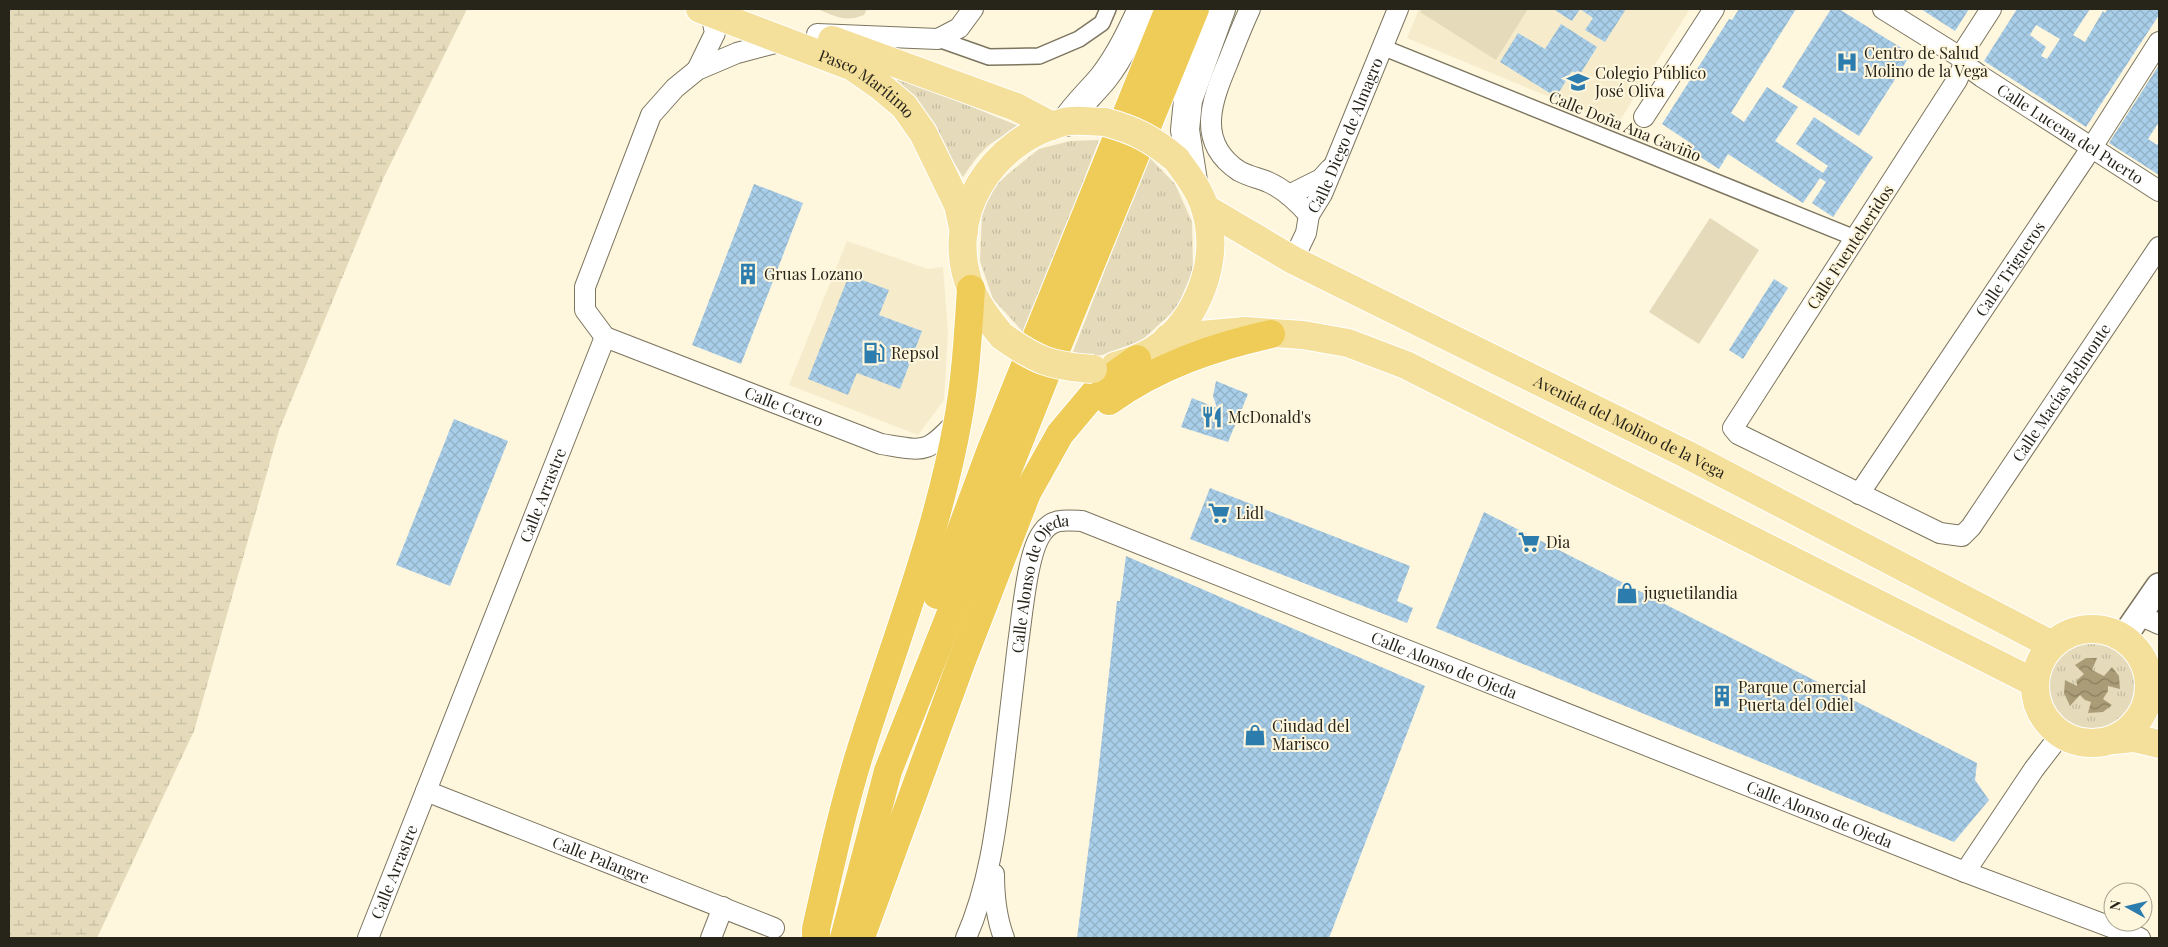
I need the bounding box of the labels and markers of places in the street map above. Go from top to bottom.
place label: Centro de Salud Molino de la Vega [1864,42,1988,81]
hospital icon: Centro de Salud Molino de la Vega [1834,49,1860,75]
place label: Colegio Público José Oliva [1594,62,1707,101]
school or university icon: Colegio Público José Oliva [1565,69,1591,95]
building icon: Gruas Lozano [735,261,761,287]
place label: Gruas Lozano [764,263,863,284]
fuel station icon: Repsol [861,340,887,366]
place label: Repsol [891,342,940,363]
restaurant icon: McDonald's [1199,404,1225,430]
place label: McDonald's [1228,406,1311,427]
supermarket icon: Lidl [1206,500,1232,526]
place label: Lidl [1236,502,1264,523]
supermarket icon: Dia [1516,529,1542,555]
place label: Dia [1546,531,1570,552]
shop icon: juguetilandia [1614,580,1640,606]
place label: juguetilandia [1643,582,1738,603]
place label: Parque Comercial Puerta del Odiel [1738,676,1867,715]
building icon: Parque Comercial Puerta del Odiel [1709,683,1735,709]
place label: Ciudad del Marisco [1272,715,1350,754]
shop icon: Ciudad del Marisco [1242,722,1268,748]

